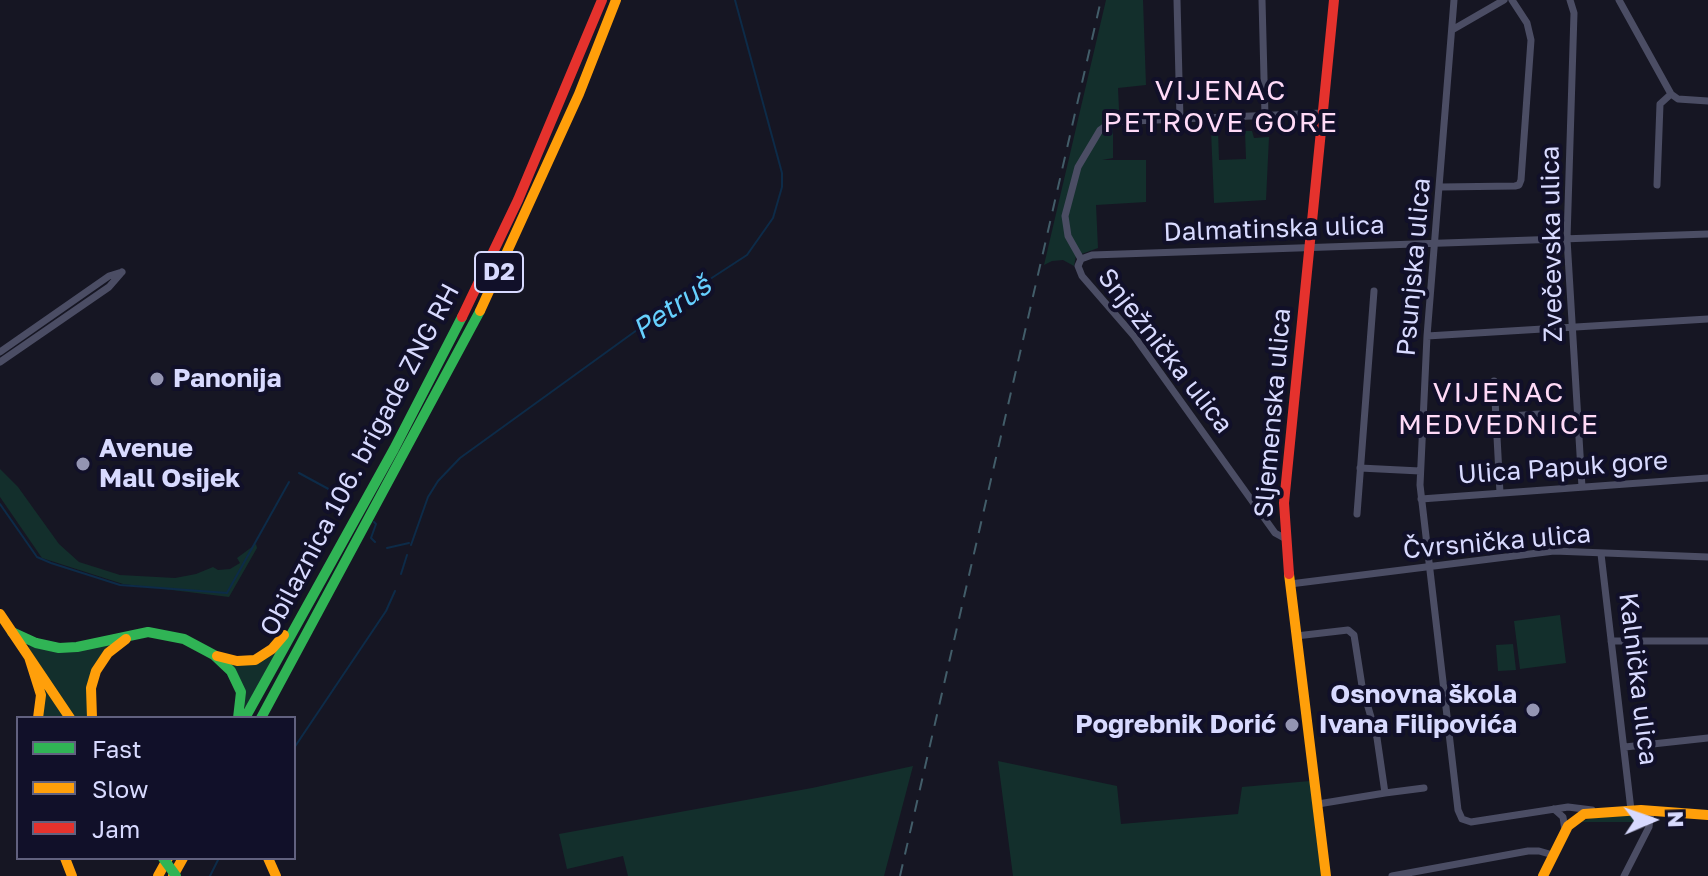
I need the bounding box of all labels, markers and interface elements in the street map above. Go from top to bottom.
district label: VIJENAC PETROVE GORE [1103,74,1339,140]
street label: Zvečevska ulica [1535,145,1569,343]
street label: Psunjska ulica [1391,177,1437,357]
street label: Dalmatinska ulica [1163,210,1385,248]
road number: D2 [475,252,523,292]
street label: Snježnička ulica [1091,262,1239,440]
water label: Petruš [626,269,718,347]
street label: Obilaznica 106. brigade ZNG RH [254,279,466,641]
street label: Sljemenska ulica [1248,307,1298,519]
place label: Panonija [173,363,281,395]
marker: Panonija [148,370,166,388]
district label: VIJENAC MEDVEDNICE [1398,376,1600,442]
place label: Avenue Mall Osijek [99,433,240,494]
street label: Ulica Papuk gore [1457,445,1669,491]
marker: Avenue Mall Osijek [74,455,92,473]
street label: Čvrsnička ulica [1402,518,1592,566]
street label: Kalnička ulica [1612,591,1664,767]
place label: Osnovna škola Ivana Filipovića [1319,679,1517,740]
marker: Osnovna škola Ivana Filipovića [1524,701,1542,719]
place label: Pogrebnik Dorić [1075,709,1276,741]
legend [16,716,296,860]
marker: Pogrebnik Dorić [1283,716,1301,734]
text: Fast [92,734,142,763]
text: Slow [92,774,148,803]
north arrow [1612,780,1692,860]
text: N [1663,810,1690,828]
text: Jam [92,814,140,843]

